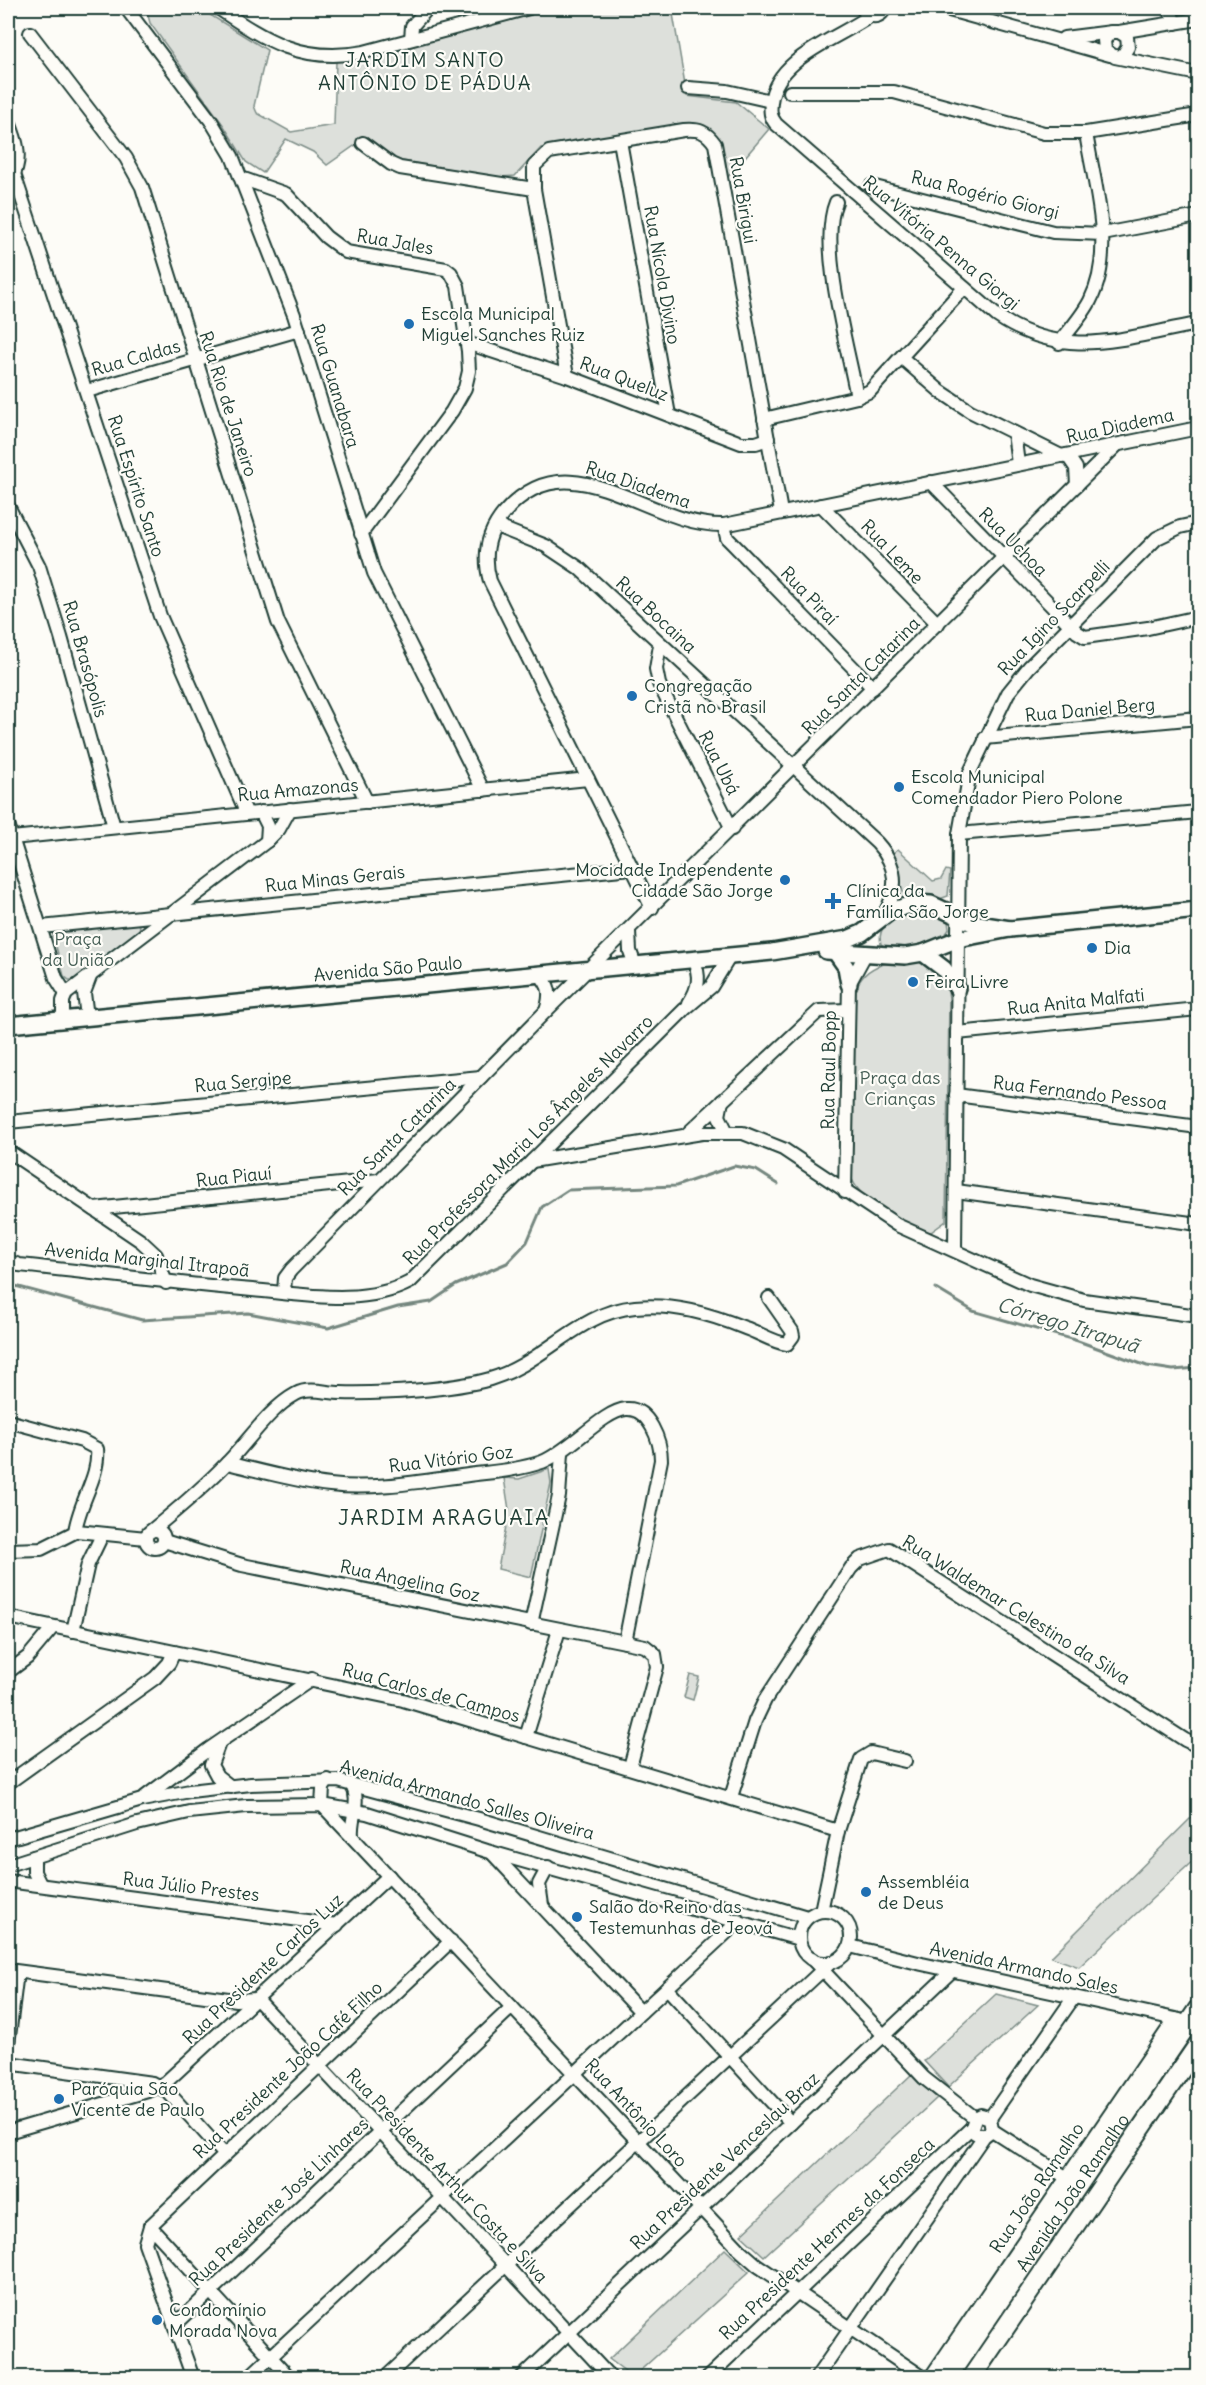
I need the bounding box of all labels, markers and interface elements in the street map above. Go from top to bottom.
district label: JARDIM SANTO ANTÔNIO DE PÁDUA [318,47,532,95]
street label: Rua Birigui [725,155,762,245]
street label: Rua Rogério Giorgi [909,165,1061,224]
street label: Rua Vitória Penna Giorgi [858,170,1024,315]
street label: Rua Nícola Divino [639,204,686,346]
street label: Rua Jales [355,223,435,260]
place label: Escola Municipal Miguel Sanches Ruiz [421,302,585,346]
marker: Escola Municipal Miguel Sanches Ruiz [402,317,416,331]
street label: Rua Guanabara [306,321,365,451]
street label: Rua Rio de Janeiro [194,328,263,479]
street label: Rua Caldas [89,334,183,381]
street label: Rua Queluz [577,351,672,406]
street label: Rua Diadema [1064,403,1176,448]
street label: Rua Espírito Santo [103,412,170,560]
street label: Rua Diadema [583,456,694,513]
street label: Rua Uchoa [974,502,1053,581]
street label: Rua Leme [856,515,929,589]
street label: Rua Igino Scarpelli [993,555,1115,680]
street label: Rua Piraí [776,562,843,630]
street label: Rua Bocaina [611,571,702,658]
street label: Rua Brasópolis [58,598,113,720]
street label: Rua Santa Catarina [797,612,925,740]
place label: Congregação Cristã no Brasil [644,674,766,718]
marker: Congregação Cristã no Brasil [625,689,639,703]
street label: Rua Daniel Berg [1024,692,1156,727]
street label: Rua Ubá [694,727,745,799]
place label: Escola Municipal Comendador Piero Polone [911,765,1123,809]
street label: Rua Amazonas [236,773,359,806]
marker: Escola Municipal Comendador Piero Polone [892,780,906,794]
place label: Mocidade Independente Cidade São Jorge [575,858,773,902]
street label: Rua Minas Gerais [264,860,406,897]
marker: Mocidade Independente Cidade São Jorge [778,873,792,887]
place label: Clínica da Família São Jorge [846,879,989,923]
marker: Clínica da Família São Jorge [824,892,842,910]
park label: Praça da União [42,927,114,971]
place label: Dia [1104,936,1131,959]
marker: Dia [1085,941,1099,955]
street label: Avenida São Paulo [313,951,463,986]
place label: Feira Livre [925,970,1009,993]
marker: Feira Livre [906,975,920,989]
street label: Rua Anita Malfati [1006,983,1146,1020]
street label: Rua Professora Maria Los Ângeles Navarro [398,1010,658,1270]
street label: Rua Raul Bopp [816,1010,841,1130]
street label: Rua Sergipe [194,1066,292,1097]
park label: Praça das Crianças [860,1066,940,1110]
street label: Rua Fernando Pessoa [992,1070,1168,1115]
street label: Rua Santa Catarina [333,1073,461,1201]
street label: Rua Piauí [195,1161,273,1192]
street label: Avenida Marginal Itrapoã [43,1237,251,1282]
water label: Córrego Itrapuã [994,1291,1144,1359]
street label: Rua Vitório Goz [387,1439,515,1478]
district label: JARDIM ARAGUAIA [338,1504,550,1531]
street label: Rua Waldemar Celestino da Silva [898,1530,1134,1689]
street label: Rua Angelina Goz [338,1554,483,1607]
street label: Rua Carlos de Campos [340,1658,523,1727]
street label: Avenida Armando Salles Oliveira [337,1754,597,1845]
street label: Rua Júlio Prestes [121,1867,261,1906]
place label: Assembléia de Deus [878,1870,969,1914]
marker: Assembléia de Deus [859,1885,873,1899]
street label: Rua Presidente Carlos Luz [178,1888,348,2049]
place label: Salão do Reino das Testemunhas de Jeová [589,1895,773,1939]
marker: Salão do Reino das Testemunhas de Jeová [570,1910,584,1924]
street label: Avenida Armando Sales [928,1936,1120,1999]
street label: Rua Presidente João Café Filho [188,1976,387,2163]
street label: Rua Antônio Loro [580,2054,693,2172]
street label: Rua Presidente Arthur Costa e Silva [342,2064,553,2288]
street label: Rua Presidente Venceslau Braz [625,2067,824,2254]
place label: Paróquia São Vicente de Paulo [71,2077,205,2121]
marker: Paróquia São Vicente de Paulo [52,2092,66,2106]
street label: Avenida João Ramalho [1011,2109,1134,2276]
street label: Rua Presidente José Linhares [184,2112,373,2291]
street label: Rua João Ramalho [984,2118,1089,2257]
street label: Rua Presidente Hermes da Fonseca [714,2133,939,2345]
place label: Condomínio Morada Nova [169,2298,277,2342]
marker: Condomínio Morada Nova [150,2313,164,2327]

